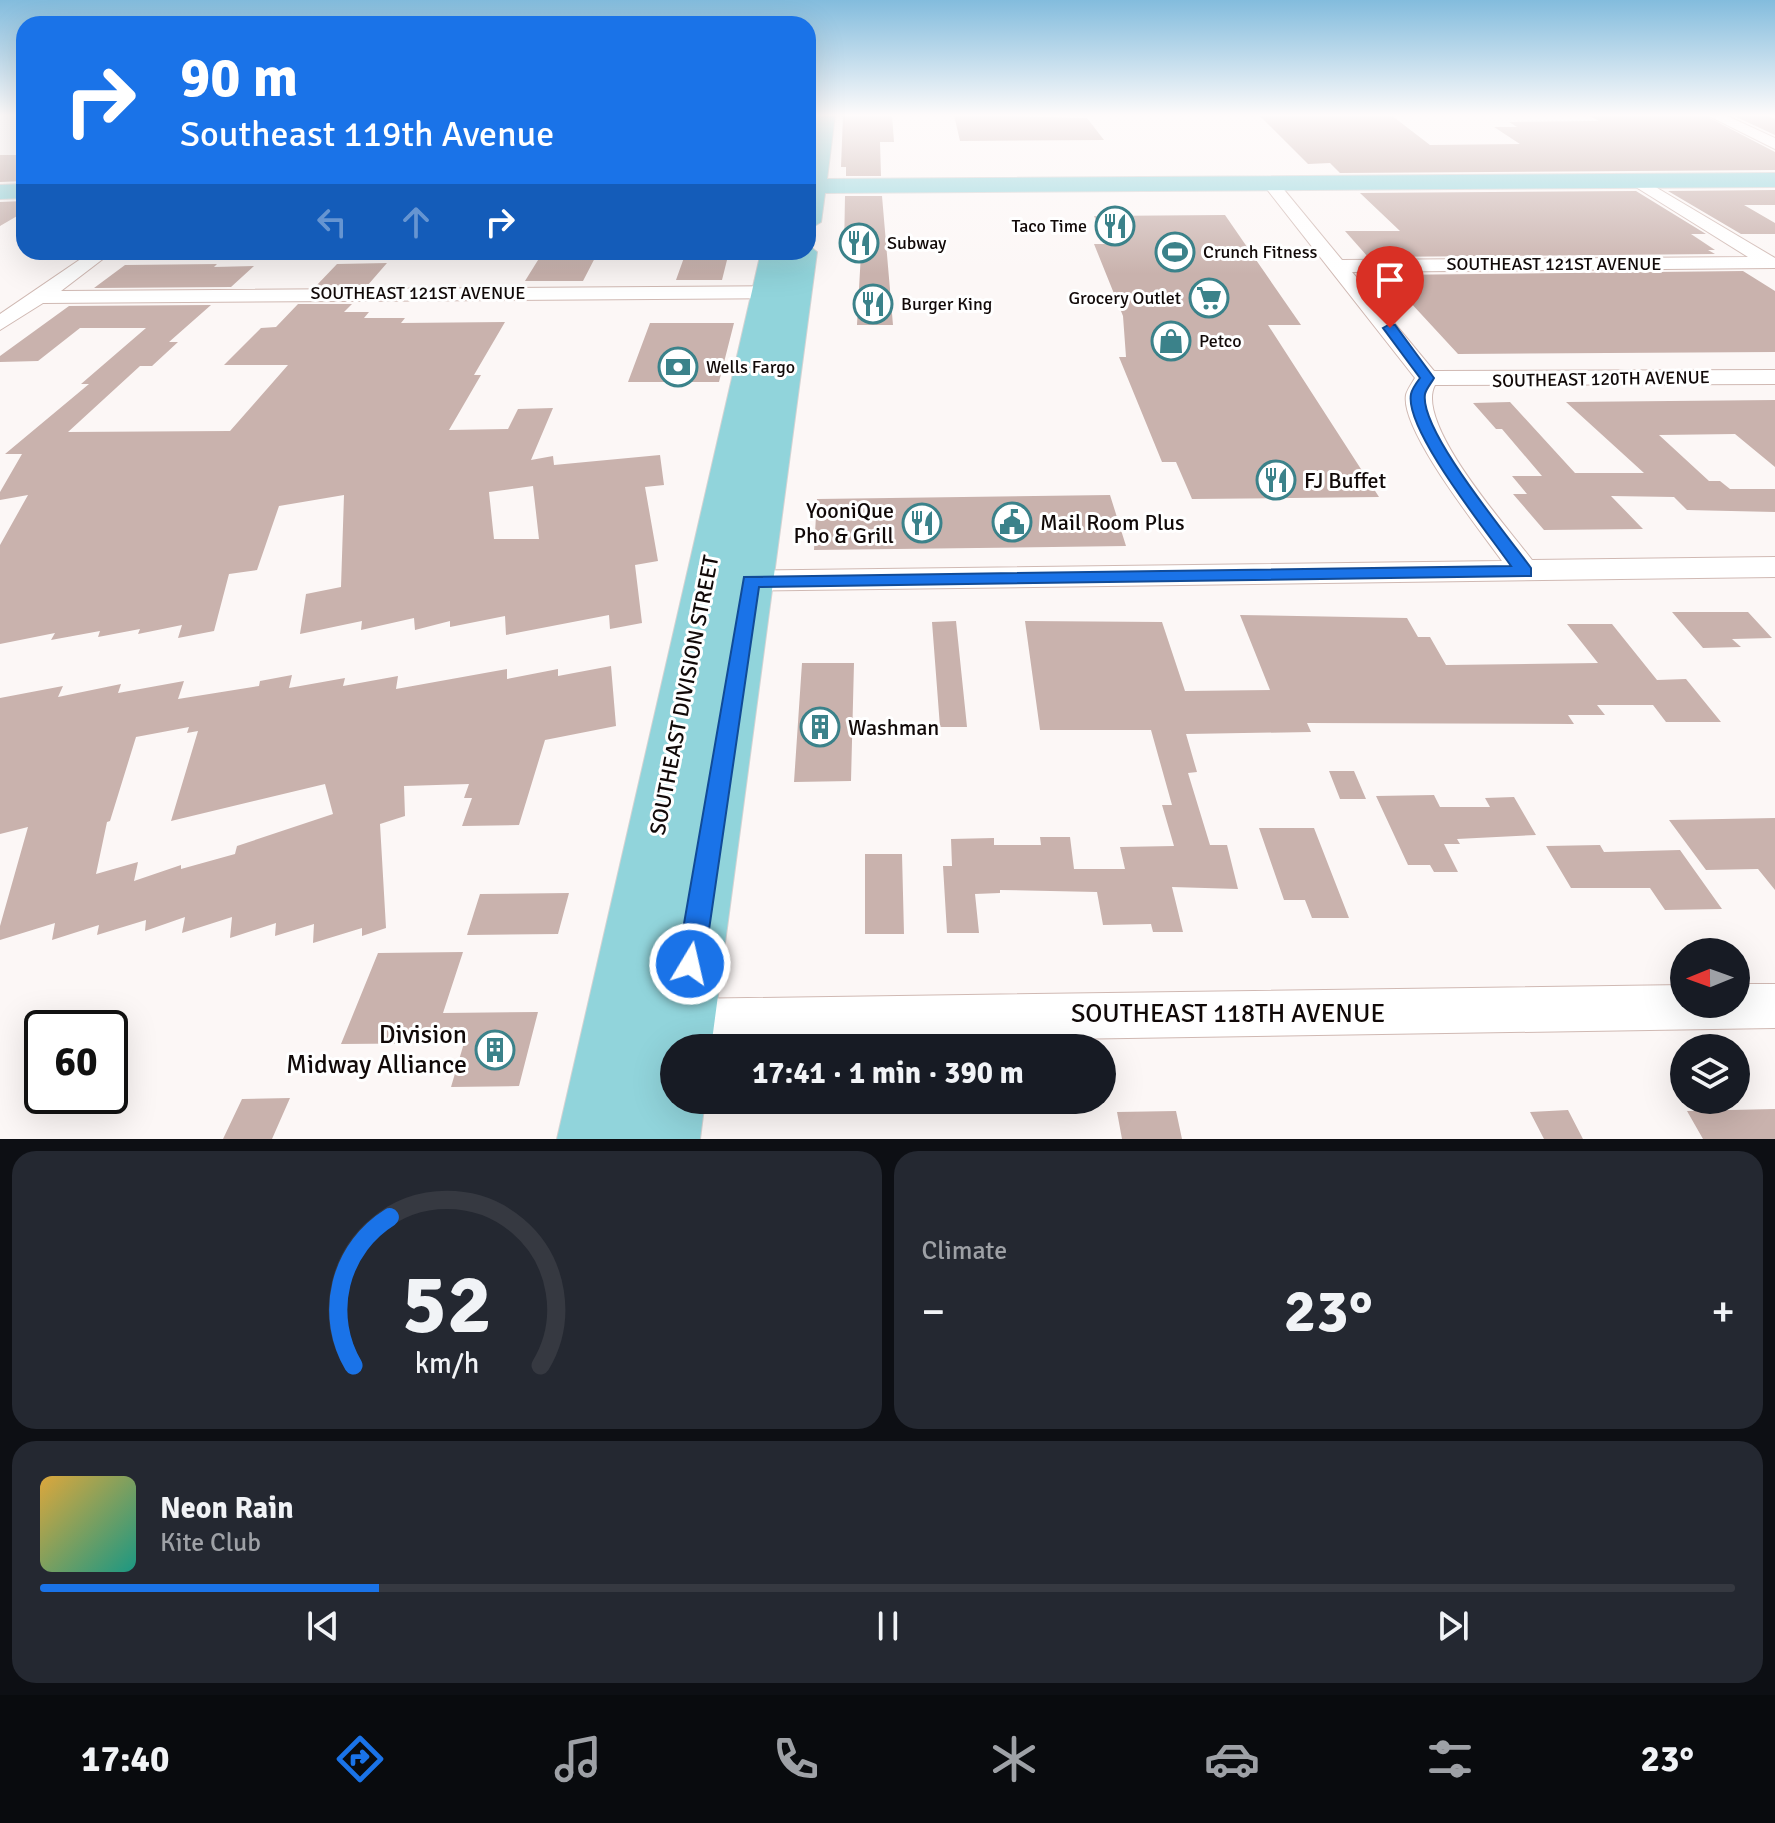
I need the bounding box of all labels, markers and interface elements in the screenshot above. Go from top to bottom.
text: 90 m [180,43,298,112]
icon: right [48,48,152,152]
text: Southeast 119th Avenue [180,112,554,157]
icon: left [310,200,354,244]
icon: ahead [394,200,438,244]
icon: right [478,200,522,244]
restaurant icon: Taco Time [1094,205,1136,247]
place label: Taco Time [1012,215,1087,237]
restaurant icon: Subway [838,222,880,264]
sports icon: Crunch Fitness [1154,231,1196,273]
place label: Subway [887,232,947,254]
place label: Crunch Fitness [1203,241,1318,263]
pin [1356,246,1424,328]
street label: SOUTHEAST 121ST AVENUE [1447,253,1661,275]
icon: arrive [1368,258,1412,302]
supermarket icon: Grocery Outlet [1188,277,1230,319]
street label: SOUTHEAST 121ST AVENUE [311,282,525,304]
restaurant icon: Burger King [852,283,894,325]
place label: Grocery Outlet [1069,287,1181,309]
place label: Burger King [901,293,992,315]
shop icon: Petco [1150,320,1192,362]
place label: Petco [1199,330,1242,352]
bank icon: Wells Fargo [657,346,699,388]
place label: Wells Fargo [706,356,795,378]
street label: SOUTHEAST 120TH AVENUE [1492,366,1710,392]
restaurant icon: FJ Buffet [1255,459,1297,501]
place label: FJ Buffet [1304,467,1387,494]
place label: YooniQue Pho & Grill [793,497,894,549]
public building icon: Mail Room Plus [991,501,1033,543]
restaurant icon: YooniQue Pho & Grill [901,502,943,544]
place label: Mail Room Plus [1040,509,1185,536]
street label: SOUTHEAST DIVISION STREET [644,553,724,837]
building icon: Washman [799,706,841,748]
place label: Washman [848,714,939,741]
position arrow [648,922,732,1006]
north arrow [1670,938,1750,1018]
map controls [1670,938,1750,1114]
street label: SOUTHEAST 118TH AVENUE [1071,998,1385,1030]
speed limit sign: 60 [24,1010,128,1114]
place label: Division Midway Alliance [286,1019,467,1081]
building icon: Division Midway Alliance [474,1029,516,1071]
button: layers [1670,1034,1750,1114]
text: 17:41 · 1 min · 390 m [752,1055,1024,1092]
text: Climate [922,1235,1007,1267]
text: 52 [402,1254,492,1356]
text: 23° [1284,1275,1373,1349]
text: − [922,1285,945,1339]
text: + [1711,1285,1735,1339]
text: km/h [414,1346,479,1381]
text: Neon Rain [160,1490,294,1527]
text: Kite Club [160,1527,261,1559]
icon: previous [301,1604,345,1648]
icon: pause [866,1604,910,1648]
icon: next [1431,1604,1475,1648]
icon: directions [332,1731,388,1787]
icon: music [550,1731,606,1787]
icon: phone [768,1731,824,1787]
icon: climate [986,1731,1042,1787]
icon: car [1204,1731,1260,1787]
icon: filters [1422,1731,1478,1787]
text: 17:40 [81,1737,169,1782]
text: 23° [1641,1737,1694,1782]

